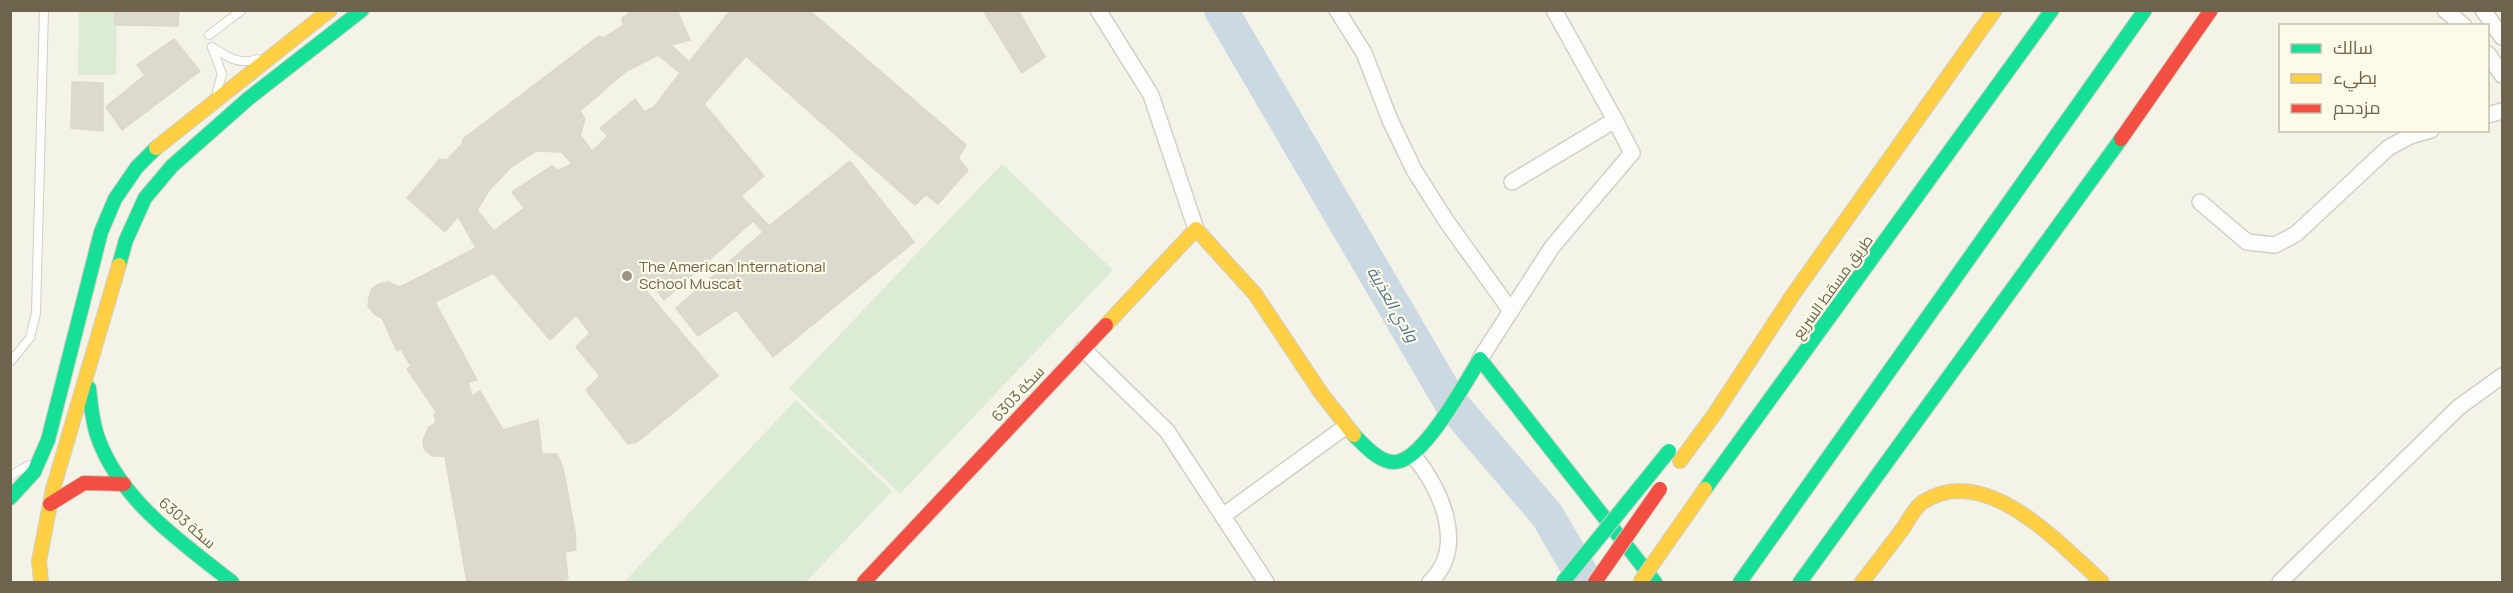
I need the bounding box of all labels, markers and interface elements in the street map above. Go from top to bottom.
legend [2279,24,2489,132]
text: سالك [2333,35,2373,59]
text: بطيء [2333,65,2377,92]
text: مزدحم [2333,95,2381,120]
street label: طريق مسقط السريع [1788,230,1878,344]
place label: The American International School Muscat [639,256,826,294]
water label: وادي العذيبة [1361,262,1424,348]
marker: The American International School Muscat [620,269,634,283]
street label: سكة 6303 [986,361,1049,426]
street label: سكة 6303 [154,492,220,553]

